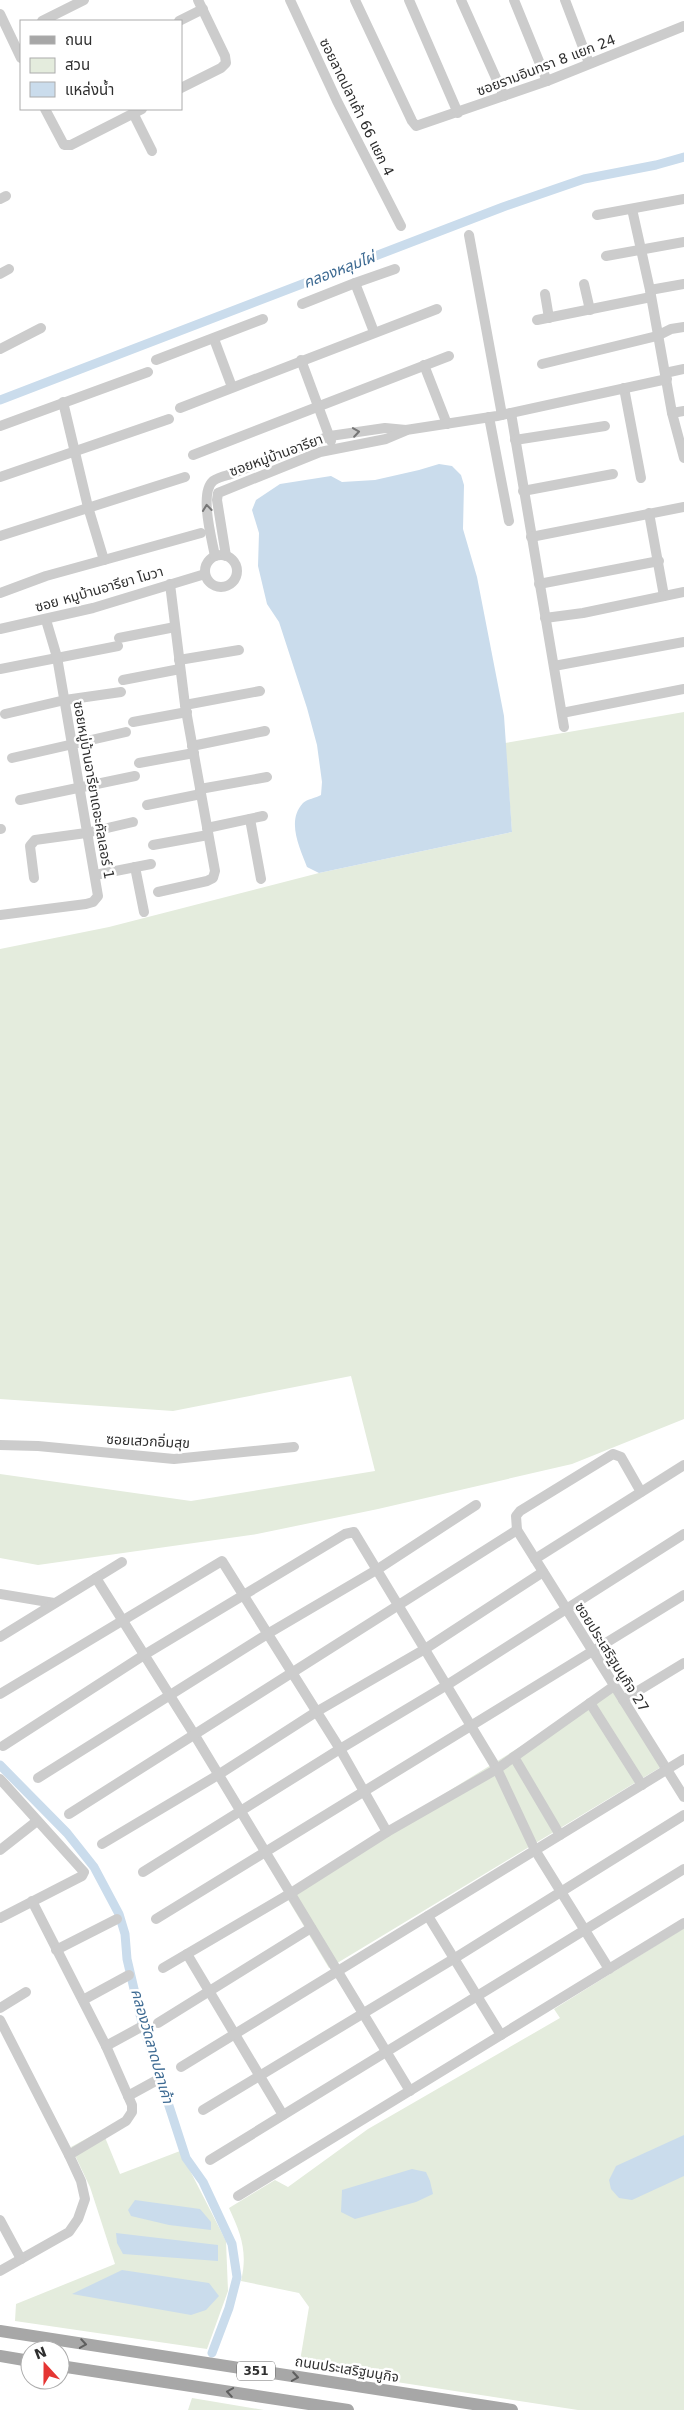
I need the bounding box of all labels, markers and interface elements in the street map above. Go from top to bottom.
legend [20,20,182,110]
text: ถนน [65,31,92,49]
street label: ซอยรามอินทรา 8 แยก 24 [474,31,618,99]
street label: ซอยลาดปลาเค้า 66 แยก 4 [317,36,397,179]
text: สวน [65,56,90,74]
text: แหล่งน้ำ [65,79,114,99]
water label: คลองหลุมไผ่ [301,247,379,292]
one-way arrow [352,428,360,438]
street label: ซอยหมู่บ้านอารียา [227,431,325,480]
one-way arrow [202,504,213,512]
street label: ซอย หมูบ้านอารียา โมวา [33,563,165,616]
street label: ซอยหมู่บ้านอารียาเดอะคัลเลอร์ 1 [69,700,118,880]
street label: ซอยเสวกอิ่มสุข [106,1430,190,1452]
street label: ซอยประเสริฐมนูกิจ 27 [571,1599,652,1715]
water label: คลองวัดลาดปลาเค้า [127,1987,177,2106]
one-way arrow [79,2338,87,2349]
north arrow [20,2340,70,2390]
text: N [32,2343,49,2362]
street label: ถนนประเสริฐมนูกิจ [294,2353,400,2386]
road number: 351 [237,2362,275,2380]
one-way arrow [291,2371,300,2381]
one-way arrow [226,2387,234,2398]

